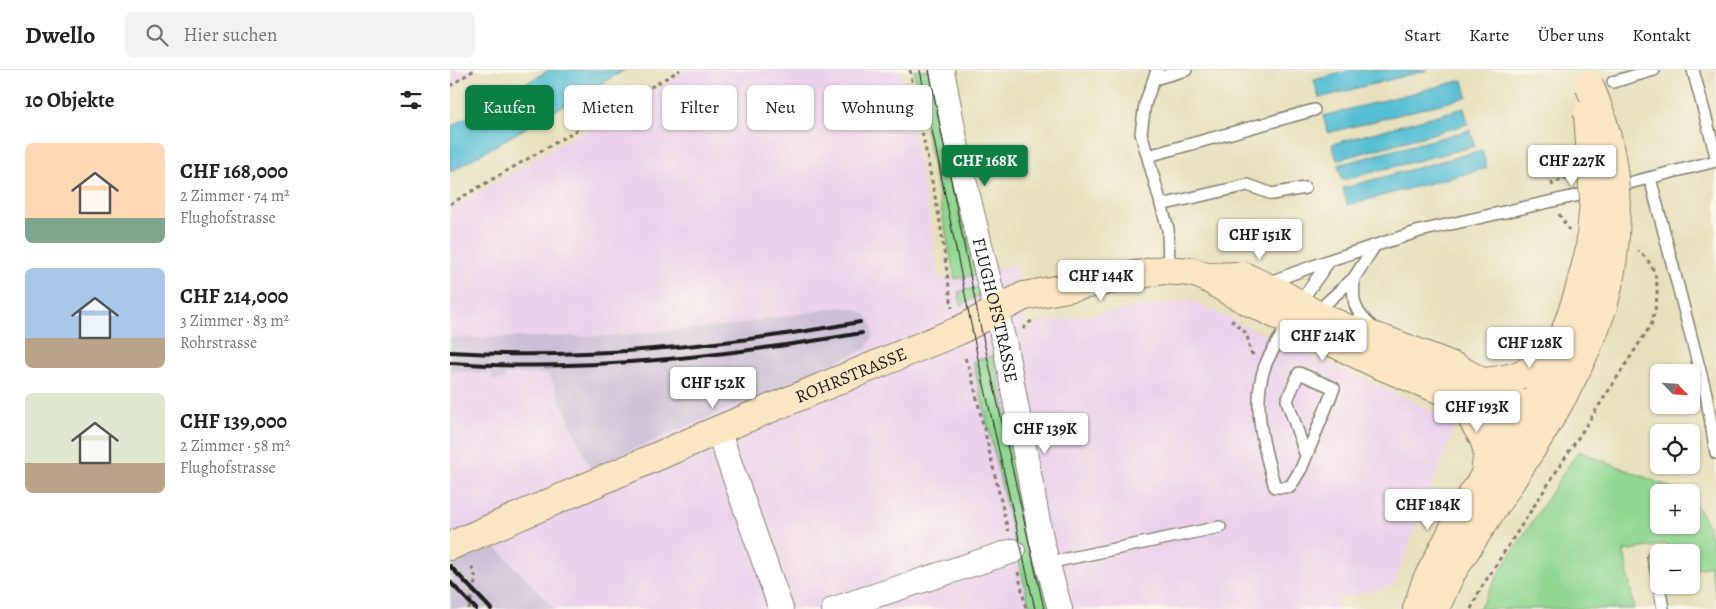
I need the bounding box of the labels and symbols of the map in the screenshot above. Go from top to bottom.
pin: CHF 168K [933,144,1037,187]
pin: CHF 227K [1520,144,1624,187]
pin: CHF 151K [1208,218,1312,261]
street label: FLUGHOFSTRASSE [967,235,1024,385]
pin: CHF 144K [1049,260,1153,302]
pin: CHF 214K [1271,320,1375,362]
pin: CHF 128K [1478,326,1582,369]
street label: ROHRSTRASSE [792,341,910,409]
north arrow [1650,364,1700,414]
pin: CHF 152K [661,366,765,409]
pin: CHF 193K [1425,390,1529,433]
pin: CHF 139K [993,412,1097,455]
pin: CHF 184K [1376,488,1480,531]

